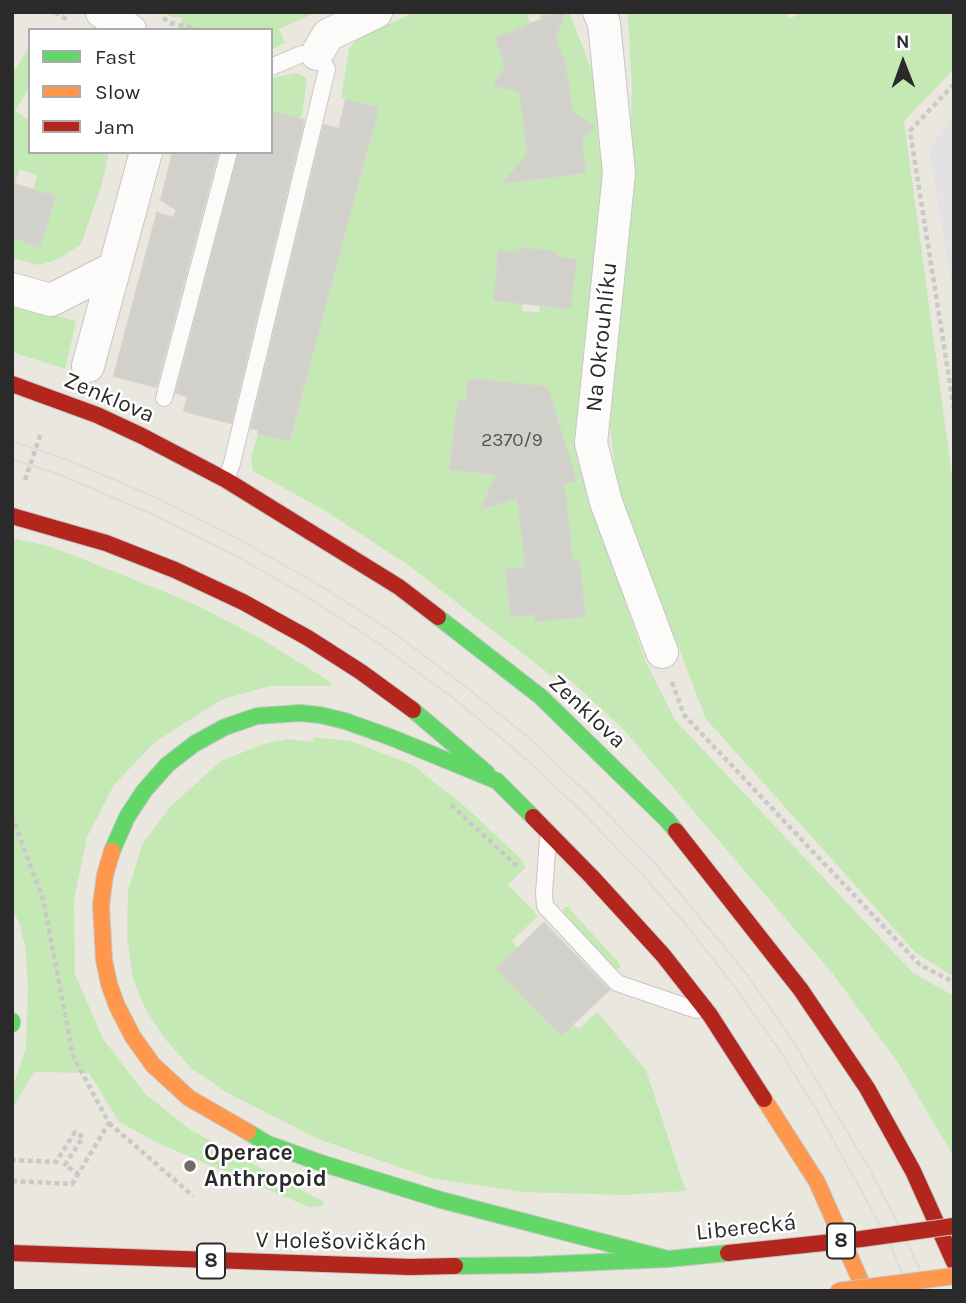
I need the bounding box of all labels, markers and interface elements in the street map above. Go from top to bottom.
legend [28,28,273,154]
north arrow [868,28,938,98]
text: N [896,31,910,53]
text: Fast [95,45,136,69]
text: Slow [95,80,140,104]
text: Jam [95,115,135,139]
street label: Na Okrouhlíku [580,261,624,413]
street label: Zenklova [60,367,158,429]
house number: 2370/9 [481,430,543,452]
street label: Zenklova [543,669,631,755]
place label: Operace Anthropoid [204,1139,327,1193]
marker: Operace Anthropoid [182,1158,198,1174]
street label: Liberecká [695,1209,797,1247]
road number: 8 [827,1224,855,1258]
street label: V Holešovičkách [255,1227,427,1257]
road number: 8 [197,1244,225,1278]

